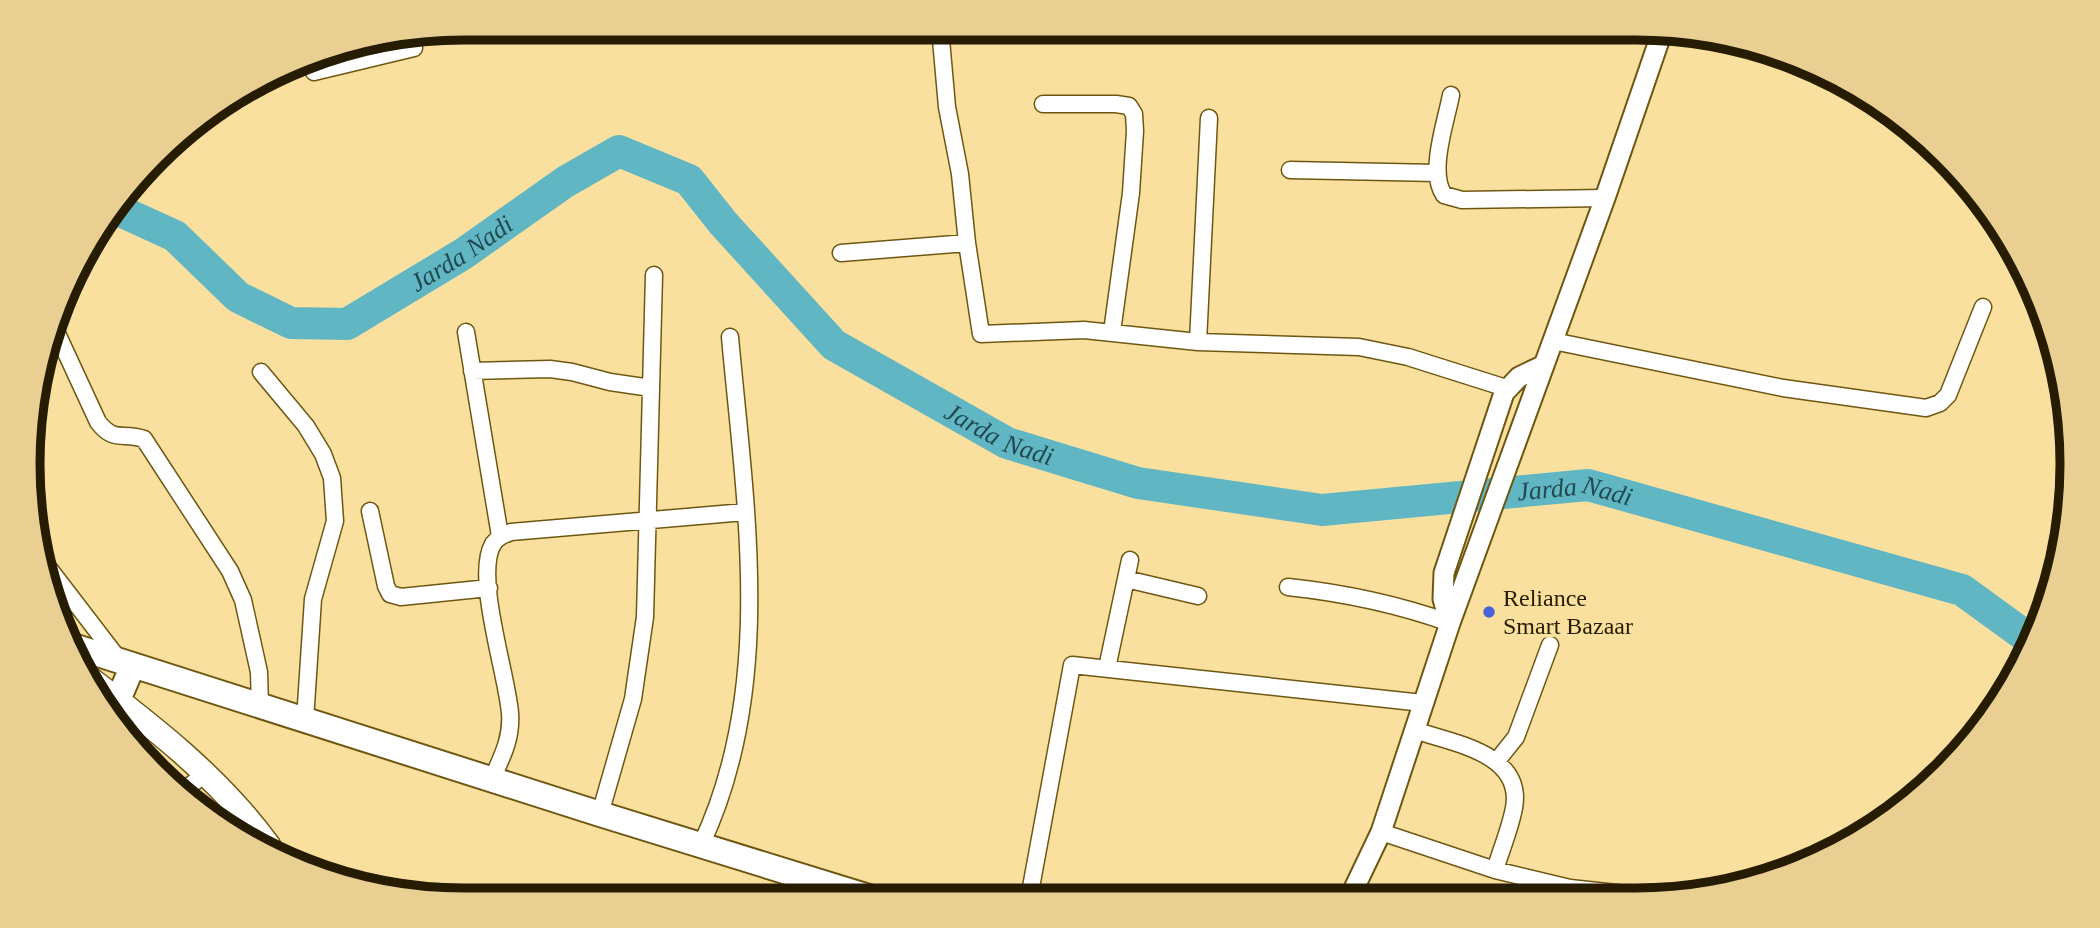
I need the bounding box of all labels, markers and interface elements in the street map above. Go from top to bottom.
water label: Jarda Nadi [405,209,518,297]
water label: Jarda Nadi [940,396,1057,471]
water label: Jarda Nadi [1516,469,1636,511]
place label: Reliance Smart Bazaar [1503,585,1633,639]
marker: Reliance Smart Bazaar [1481,604,1497,620]

